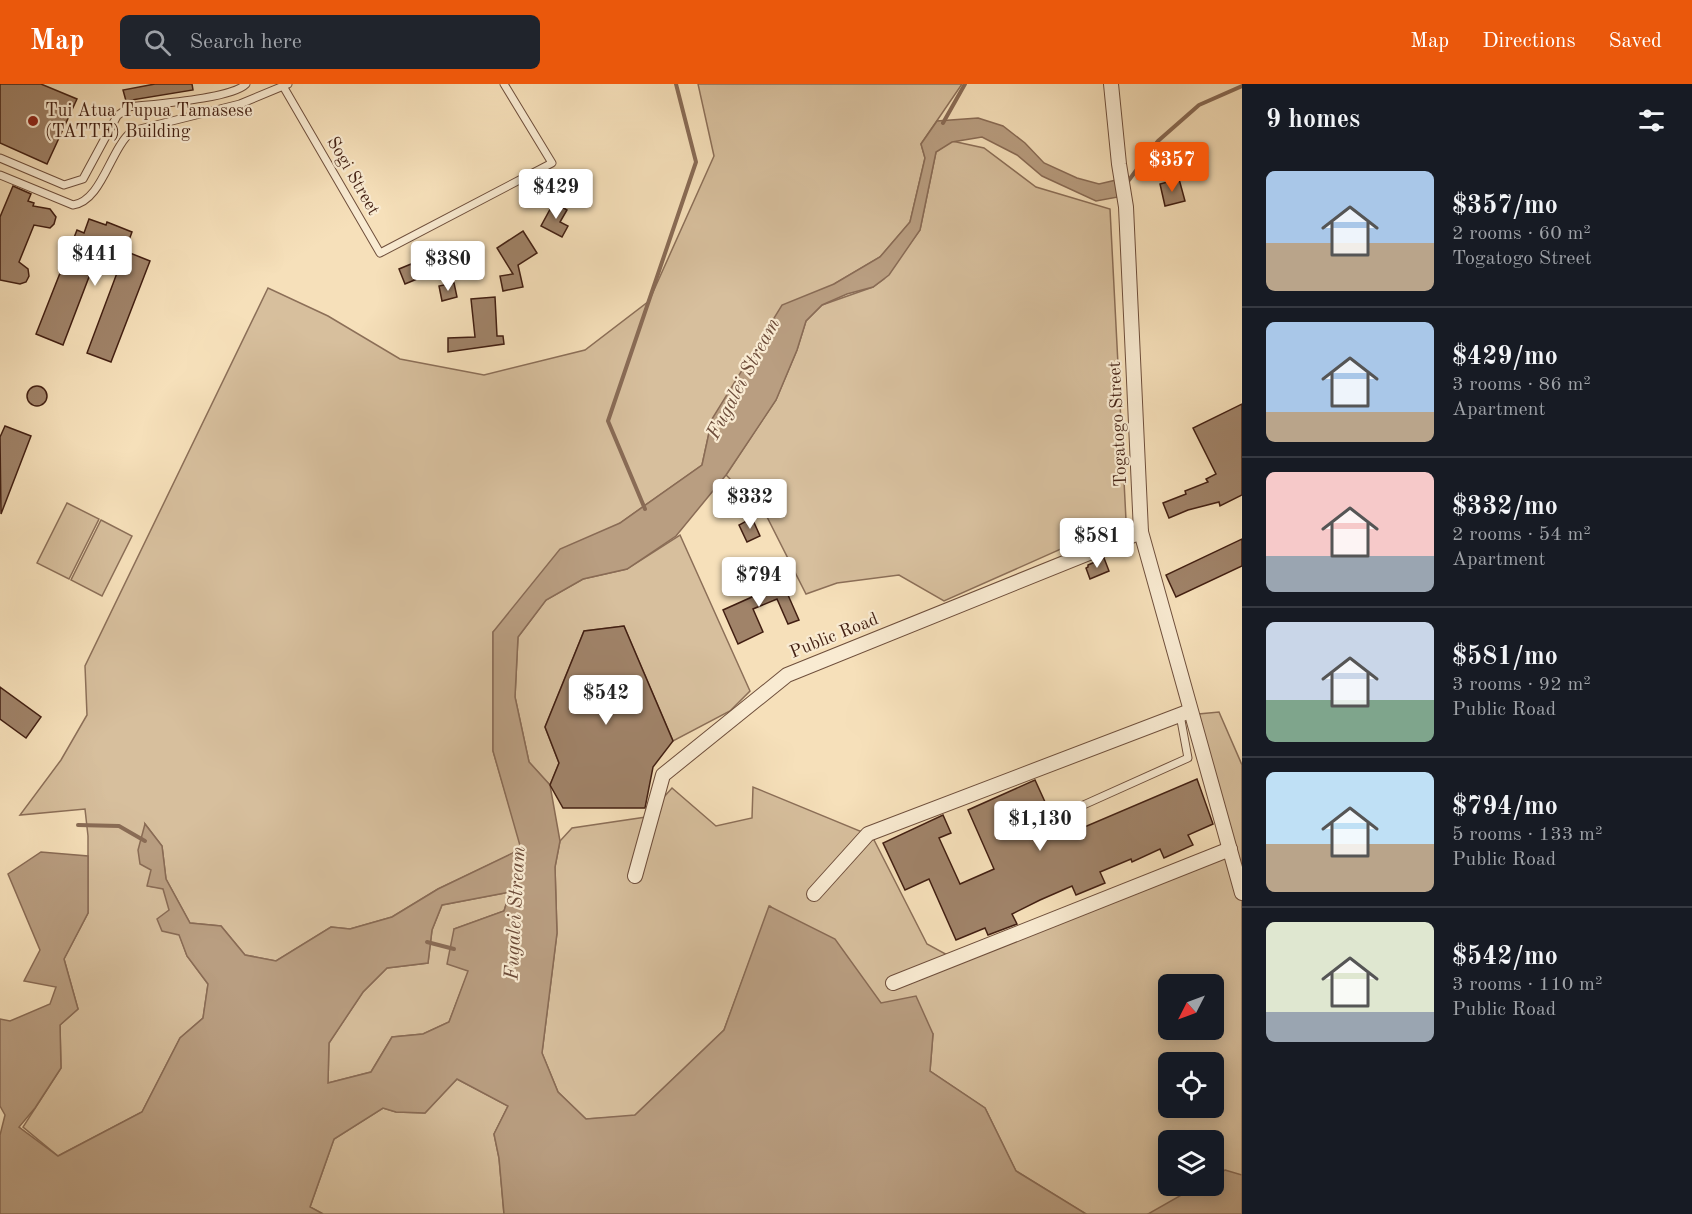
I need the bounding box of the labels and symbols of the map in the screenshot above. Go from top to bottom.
place label: Tui Atua Tupua Tamasese (TATTE) Building [45,102,252,141]
marker: Tui Atua Tupua Tamasese (TATTE) Building [26,114,40,128]
street label: Sogi Street [323,134,383,218]
pin: $357 [1136,142,1208,193]
pin: $429 [520,169,592,220]
pin: $441 [59,236,131,287]
pin: $380 [412,241,484,292]
water label: Fugalei Stream [703,315,784,444]
street label: Togatogo Street [1106,361,1130,487]
pin: $332 [714,479,786,530]
pin: $581 [1061,518,1133,569]
pin: $794 [723,557,795,608]
street label: Public Road [787,610,881,662]
pin: $542 [570,675,642,726]
pin: $1,130 [991,801,1089,852]
water label: Fugalei Stream [502,846,529,981]
north arrow [1158,974,1224,1040]

